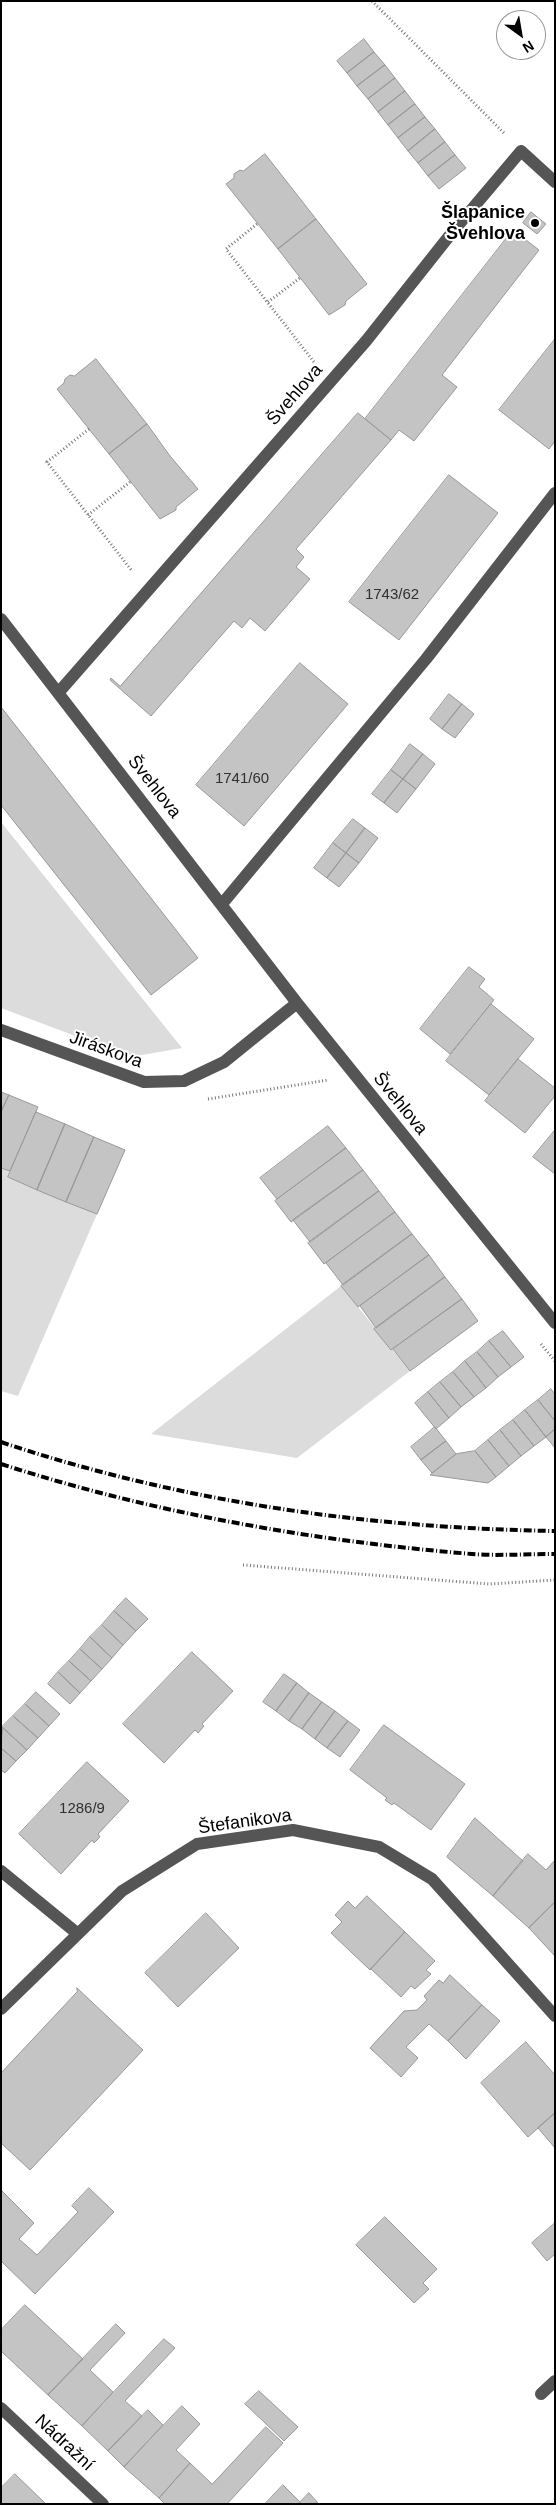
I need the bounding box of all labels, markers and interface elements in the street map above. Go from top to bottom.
north arrow [496,10,546,60]
text: N [520,37,537,56]
place label: Šlapanice Švehlova [441,202,525,244]
marker: Šlapanice Švehlova [529,217,541,229]
street label: Švehlova [263,360,327,430]
house number: 1743/62 [365,586,419,604]
street label: Švehlova [123,751,185,823]
house number: 1741/60 [215,770,269,788]
street label: Jiráskova [67,1027,145,1073]
street label: Švehlova [368,1068,432,1140]
house number: 1286/9 [59,1800,105,1818]
street label: Štefanikova [197,1805,293,1839]
street label: Nádražní [30,2410,98,2476]

